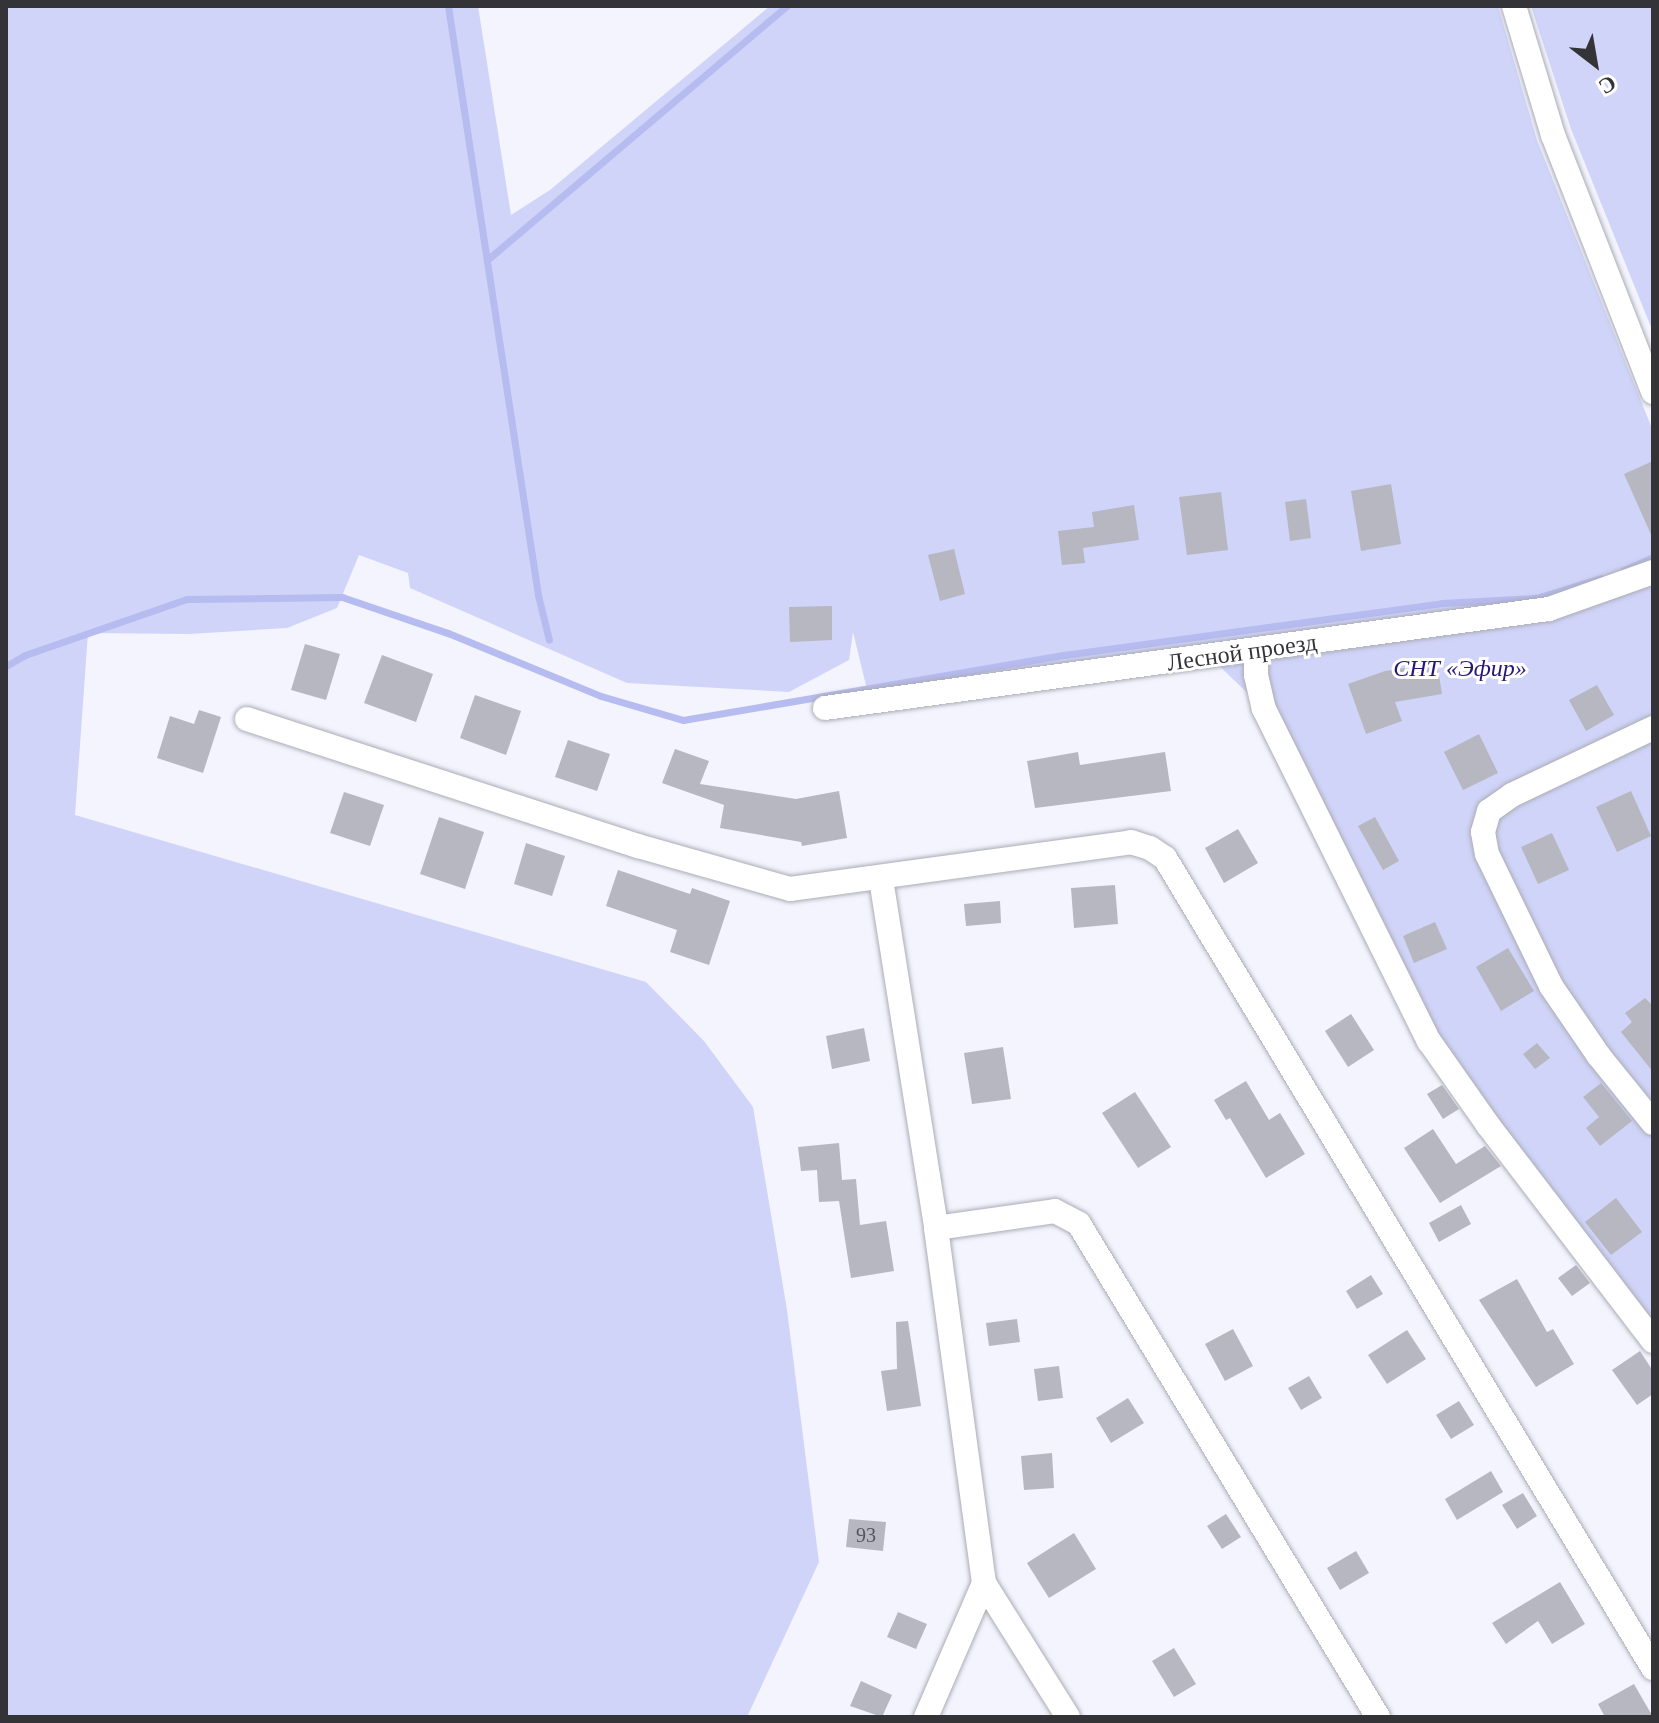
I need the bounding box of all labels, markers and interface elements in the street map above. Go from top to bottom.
north arrow [1555,24,1635,104]
text: С [1594,70,1621,100]
street label: Лесной проезд [1165,628,1319,678]
park label: СНТ «Эфир» [1393,655,1527,683]
house number: 93 [856,1523,876,1547]

